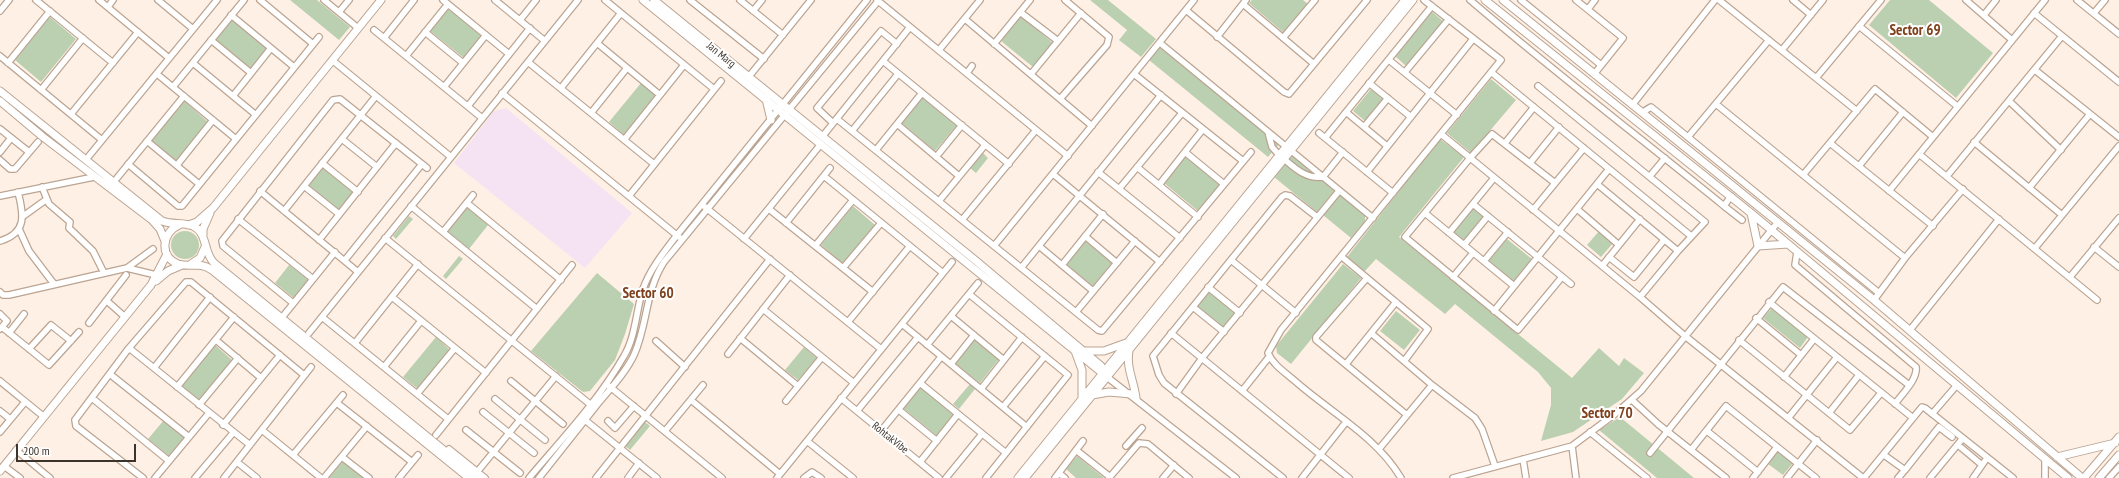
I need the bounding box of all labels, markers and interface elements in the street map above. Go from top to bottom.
district label: Sector 69 [1889,22,1941,40]
street label: Jan Marg [704,39,738,71]
district label: Sector 60 [622,285,674,303]
district label: Sector 70 [1581,405,1633,423]
street label: RohtakVibe [869,419,911,457]
scale bar [18,436,138,462]
text: 200 m [23,443,50,458]

